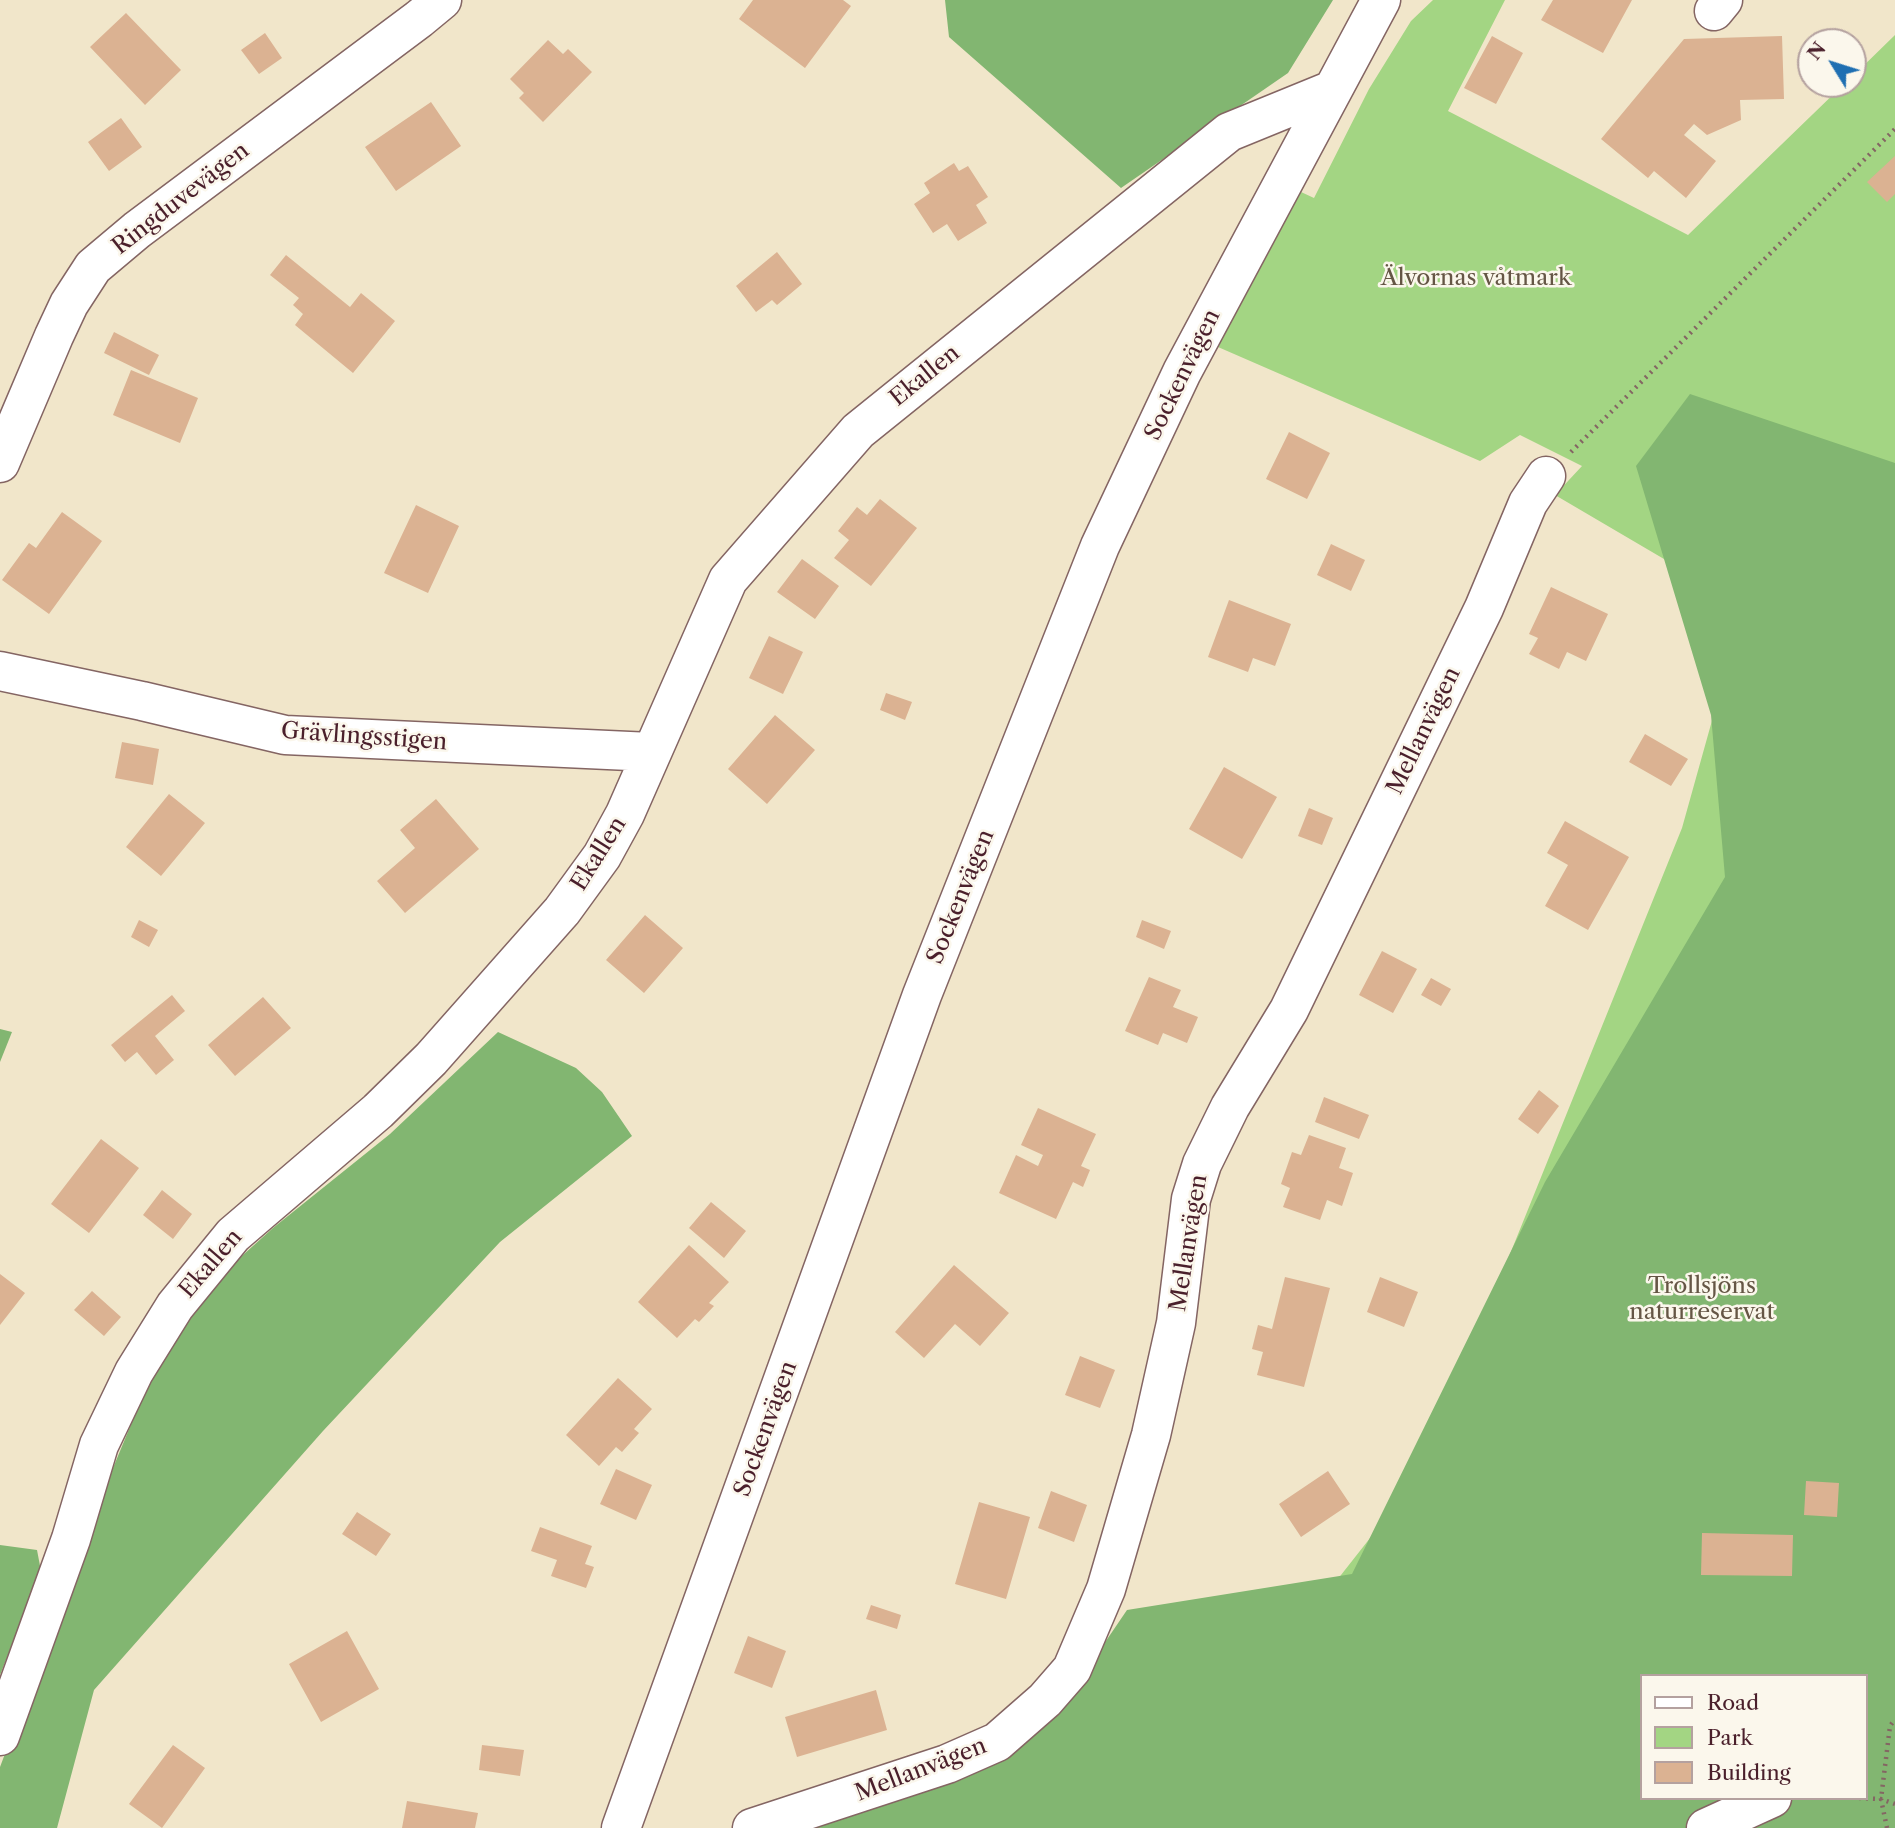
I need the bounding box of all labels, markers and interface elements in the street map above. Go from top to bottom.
north arrow [1797,28,1867,98]
text: N [1802,37,1831,65]
street label: Ringduvevägen [107,137,255,261]
park label: Älvornas våtmark [1381,264,1571,292]
street label: Sockenvägen [1139,305,1227,445]
street label: Ekallen [885,340,965,412]
street label: Mellanvägen [1381,663,1467,799]
street label: Grävlingsstigen [280,717,448,757]
street label: Ekallen [566,812,632,896]
street label: Sockenvägen [922,826,1000,968]
street label: Mellanvägen [1165,1172,1213,1314]
street label: Ekallen [174,1224,248,1304]
park label: Trollsjöns naturreservat [1629,1272,1775,1326]
street label: Sockenvägen [729,1357,803,1501]
legend [1640,1674,1867,1800]
text: Road [1707,1690,1759,1715]
text: Park [1707,1725,1753,1750]
street label: Mellanvägen [851,1732,991,1808]
text: Building [1707,1760,1791,1785]

